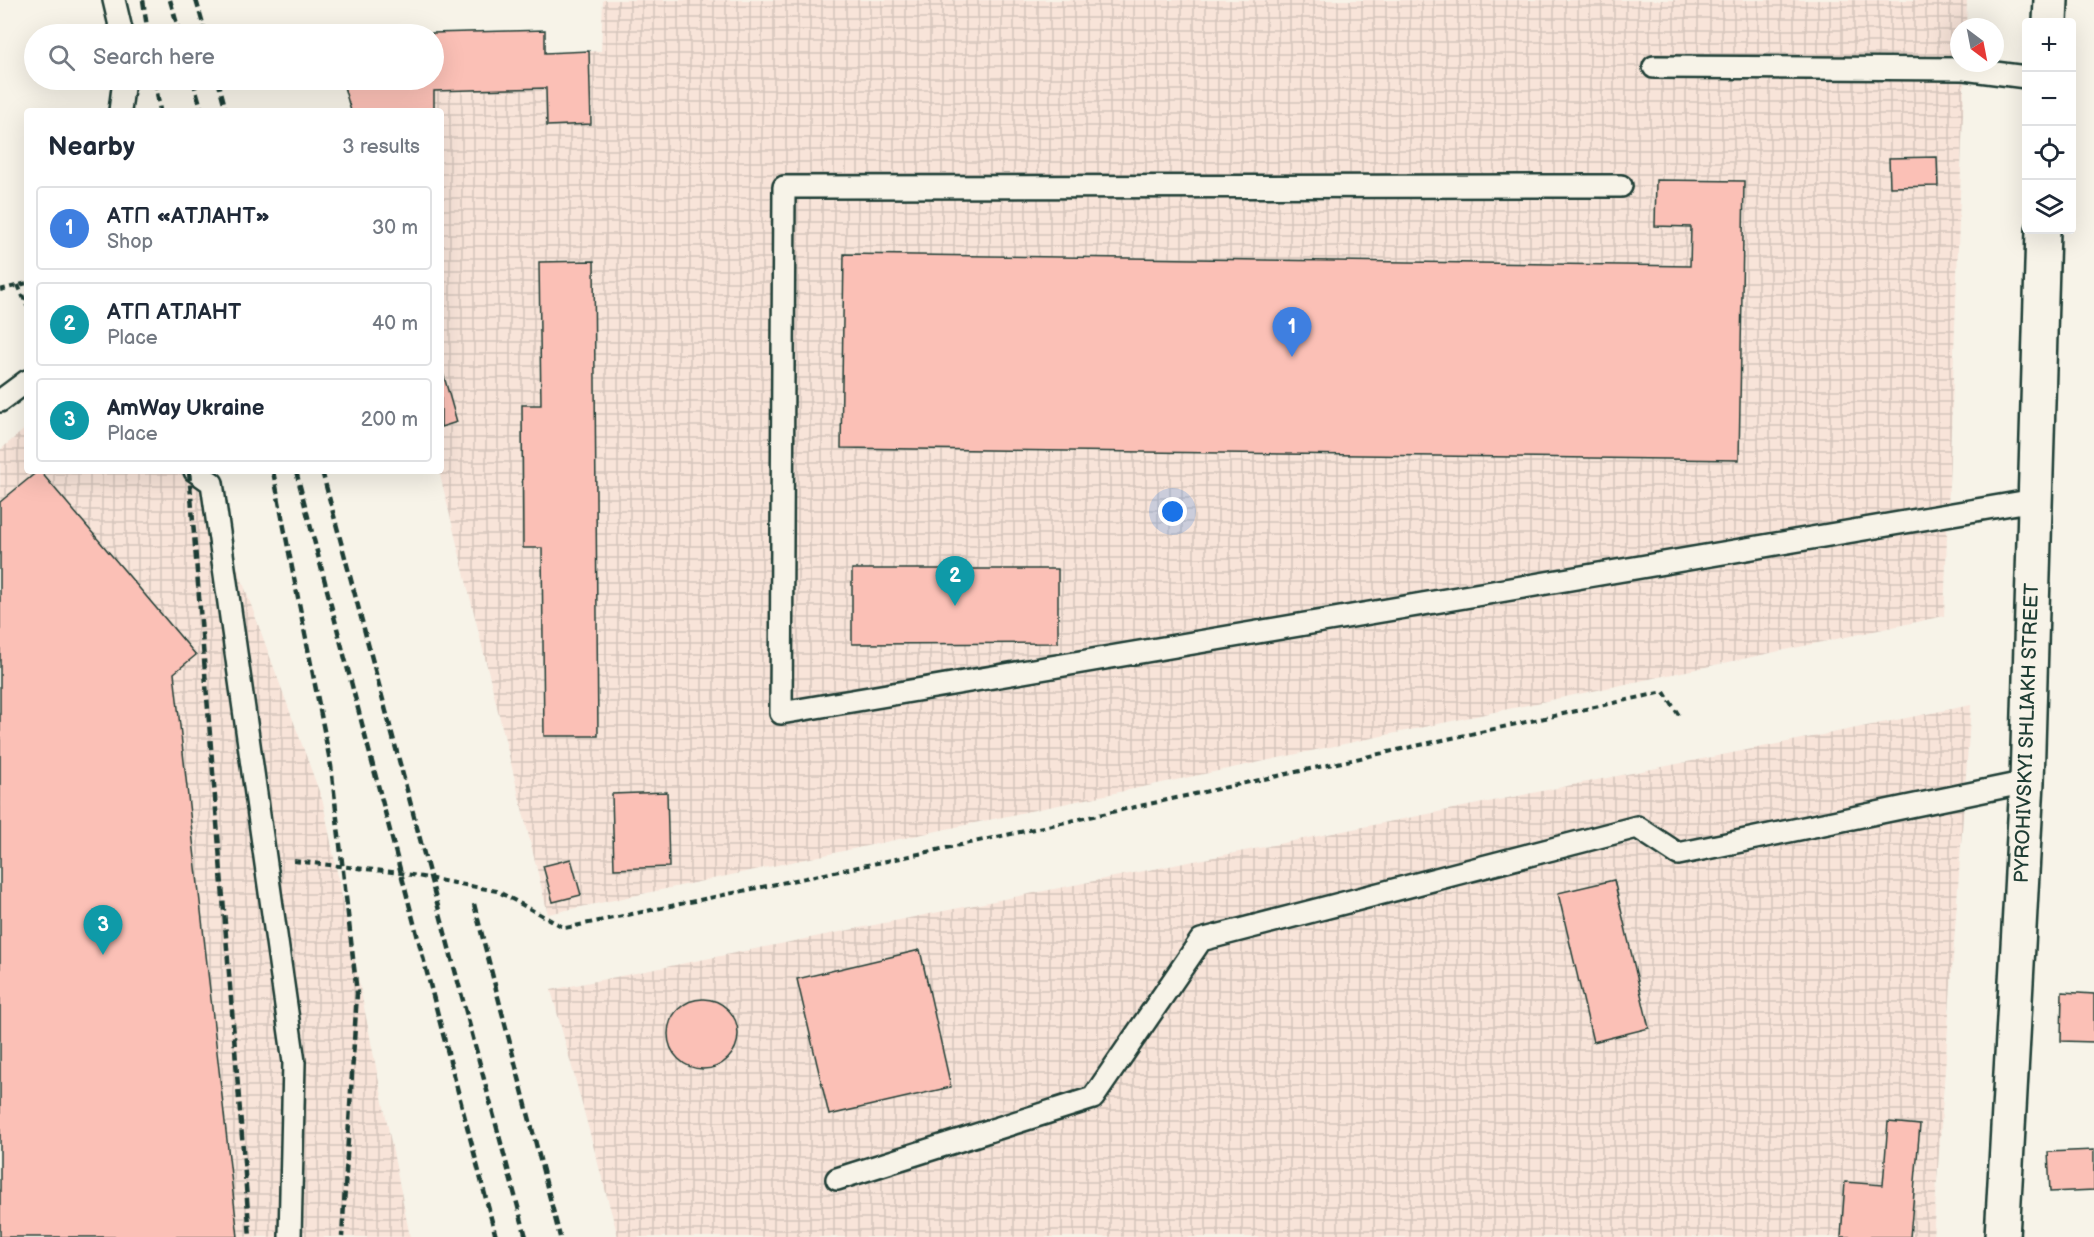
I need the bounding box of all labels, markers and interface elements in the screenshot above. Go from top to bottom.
north arrow [1950,18,2004,72]
map controls [2022,18,2076,234]
button: + [2022,18,2076,72]
search box [24,24,444,90]
icon: search [45,41,78,74]
text: Search here [93,44,215,71]
button: − [2022,72,2076,126]
button: locate [2022,126,2076,180]
text: Nearby [48,132,135,163]
text: 3 results [342,135,420,159]
button: layers [2022,180,2076,234]
text: АТП «АТЛАНТ» [107,203,270,230]
text: 1 [65,216,74,240]
text: 30 m [372,216,418,240]
text: Shop [107,230,153,254]
text: АТП АТЛАНТ [107,299,241,326]
pin: 1 [1272,308,1312,357]
text: 2 [64,312,75,336]
text: 40 m [372,312,418,336]
text: Place [107,326,158,350]
text: AmWay Ukraine [107,395,264,422]
text: 3 [64,408,75,432]
text: 200 m [361,408,418,432]
text: Place [107,422,158,446]
your location [1158,497,1187,526]
pin: 2 [936,556,974,606]
street label: PYROHIVSKYI SHLIAKH STREET [2010,583,2044,883]
pin: 3 [84,906,122,955]

